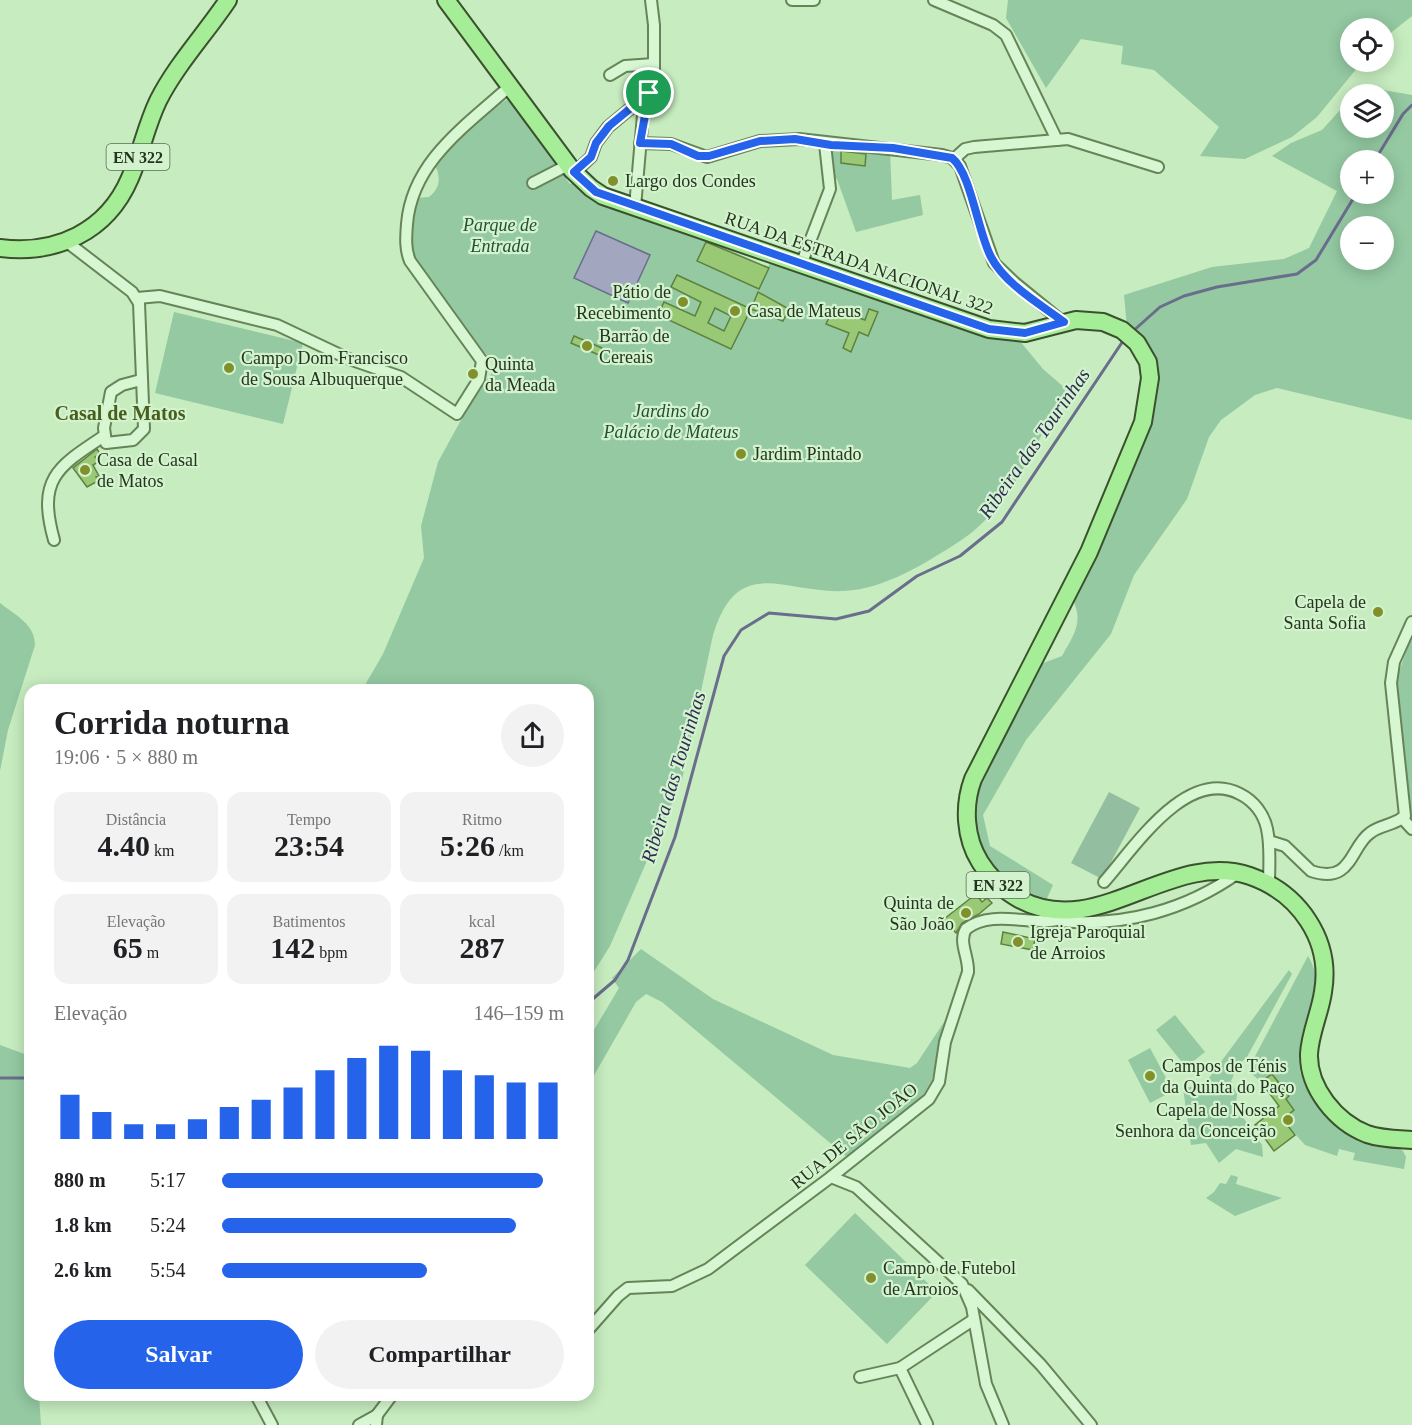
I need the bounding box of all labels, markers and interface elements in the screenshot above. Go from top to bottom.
map controls [1340,18,1394,270]
button: locate [1340,18,1394,72]
pin [623,67,674,118]
icon: arrive [632,76,665,109]
button: layers [1340,84,1394,138]
road number: EN 322 [106,144,170,170]
button: + [1340,150,1394,204]
place label: Largo dos Condes [625,171,756,191]
marker: Largo dos Condes [606,174,620,188]
street label: RUA DA ESTRADA NACIONAL 322 [722,208,996,318]
park label: Parque de Entrada [462,215,537,256]
button: − [1340,216,1394,270]
place label: Pátio de Recebimento [576,282,671,323]
marker: Pátio de Recebimento [676,295,690,309]
place label: Casa de Mateus [747,301,861,321]
marker: Casa de Mateus [728,304,742,318]
place label: Barrão de Cereais [599,326,669,367]
marker: Barrão de Cereais [580,339,594,353]
place label: Campo Dom Francisco de Sousa Albuquerque [241,348,408,389]
place label: Quinta da Meada [485,354,555,395]
marker: Campo Dom Francisco de Sousa Albuquerque [222,361,236,375]
water label: Ribeira das Tourinhas [973,364,1094,523]
marker: Quinta da Meada [466,367,480,381]
park label: Jardins do Palácio de Mateus [603,401,738,442]
district label: Casal de Matos [54,402,186,424]
place label: Jardim Pintado [753,444,862,464]
marker: Jardim Pintado [734,447,748,461]
place label: Casa de Casal de Matos [97,450,198,491]
marker: Casa de Casal de Matos [78,463,92,477]
place label: Capela de Santa Sofia [1284,592,1366,633]
marker: Capela de Santa Sofia [1371,605,1385,619]
water label: Ribeira das Tourinhas [636,688,710,866]
button: share [501,704,564,767]
text: Corrida noturna [54,705,290,741]
text: 19:06 · 5 × 880 m [54,746,198,768]
text: Distância [106,811,166,828]
text: Tempo [287,811,331,828]
text: Ritmo [462,811,502,828]
text: 4.40 [98,829,150,862]
text: 23:54 [274,829,344,862]
text: 5:26 [440,829,495,862]
text: km [150,842,174,859]
text: /km [495,842,524,859]
road number: EN 322 [966,872,1030,898]
place label: Quinta de São João [884,893,954,934]
marker: Quinta de São João [959,906,973,920]
text: Elevação [107,913,165,930]
text: Batimentos [273,913,345,930]
text: kcal [469,913,495,930]
place label: Igreja Paroquial de Arroios [1030,922,1145,963]
text: 65 [113,931,143,964]
text: 142 [270,931,315,964]
text: 287 [460,931,505,964]
marker: Igreja Paroquial de Arroios [1011,935,1025,949]
text: m [143,944,159,961]
text: bpm [315,944,348,961]
text: Elevação [54,1002,127,1024]
text: 146–159 m [473,1002,564,1024]
place label: Campos de Ténis da Quinta do Paço [1162,1056,1294,1097]
marker: Campos de Ténis da Quinta do Paço [1143,1069,1157,1083]
street label: RUA DE SÃO JOÃO [786,1078,921,1193]
place label: Capela de Nossa Senhora da Conceição [1115,1100,1276,1141]
marker: Capela de Nossa Senhora da Conceição [1281,1113,1295,1127]
text: 880 m [54,1169,106,1191]
text: 5:17 [150,1169,186,1191]
text: 1.8 km [54,1214,112,1236]
text: 5:24 [150,1214,186,1236]
place label: Campo de Futebol de Arroios [883,1258,1016,1299]
text: 2.6 km [54,1259,112,1281]
text: 5:54 [150,1259,186,1281]
marker: Campo de Futebol de Arroios [864,1271,878,1285]
button: Salvar [54,1320,303,1389]
button: Compartilhar [315,1320,564,1389]

